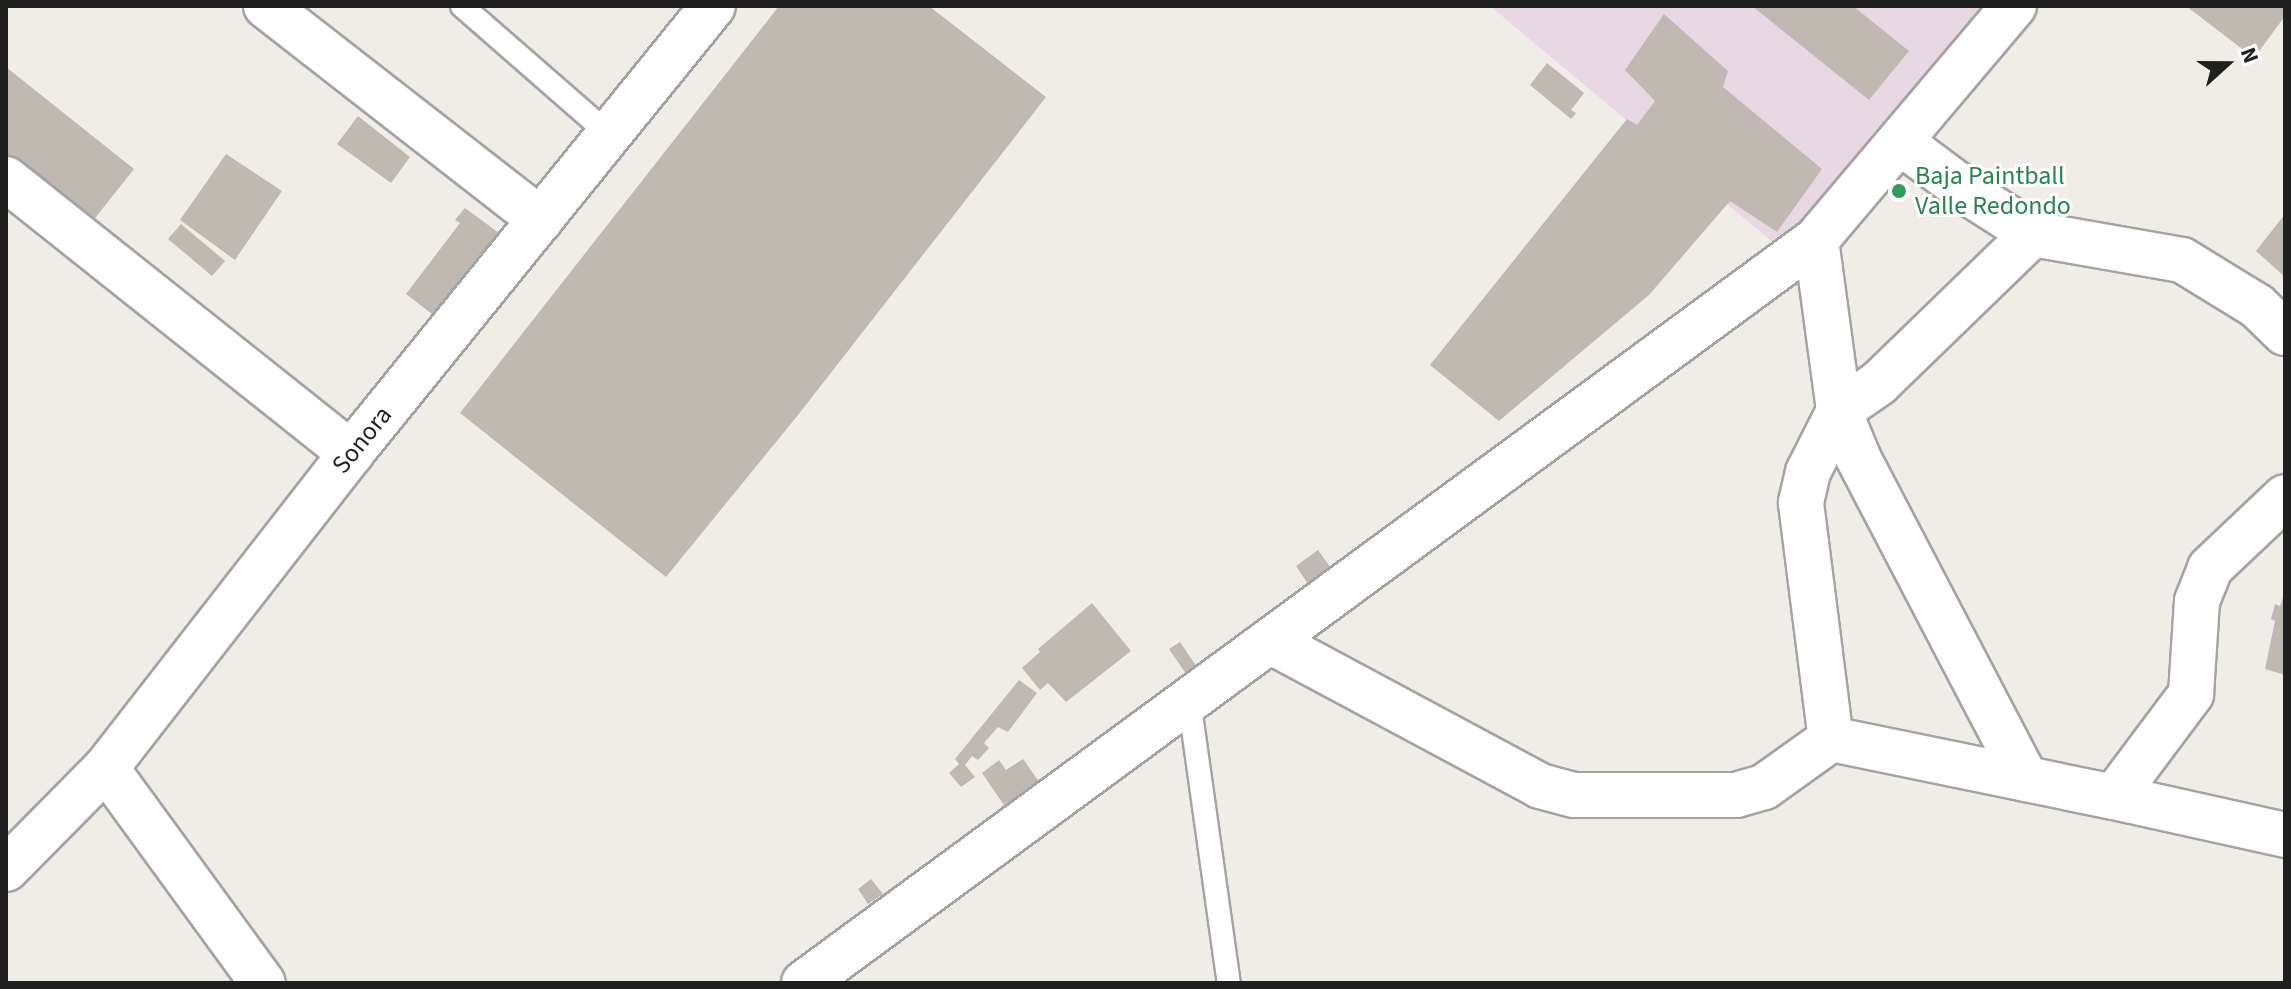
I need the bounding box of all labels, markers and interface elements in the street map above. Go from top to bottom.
north arrow [2187,24,2267,104]
text: N [2232,43,2267,68]
place label: Baja Paintball Valle Redondo [1915,160,2071,222]
marker: Baja Paintball Valle Redondo [1890,182,1908,200]
street label: Sonora [325,400,399,480]

